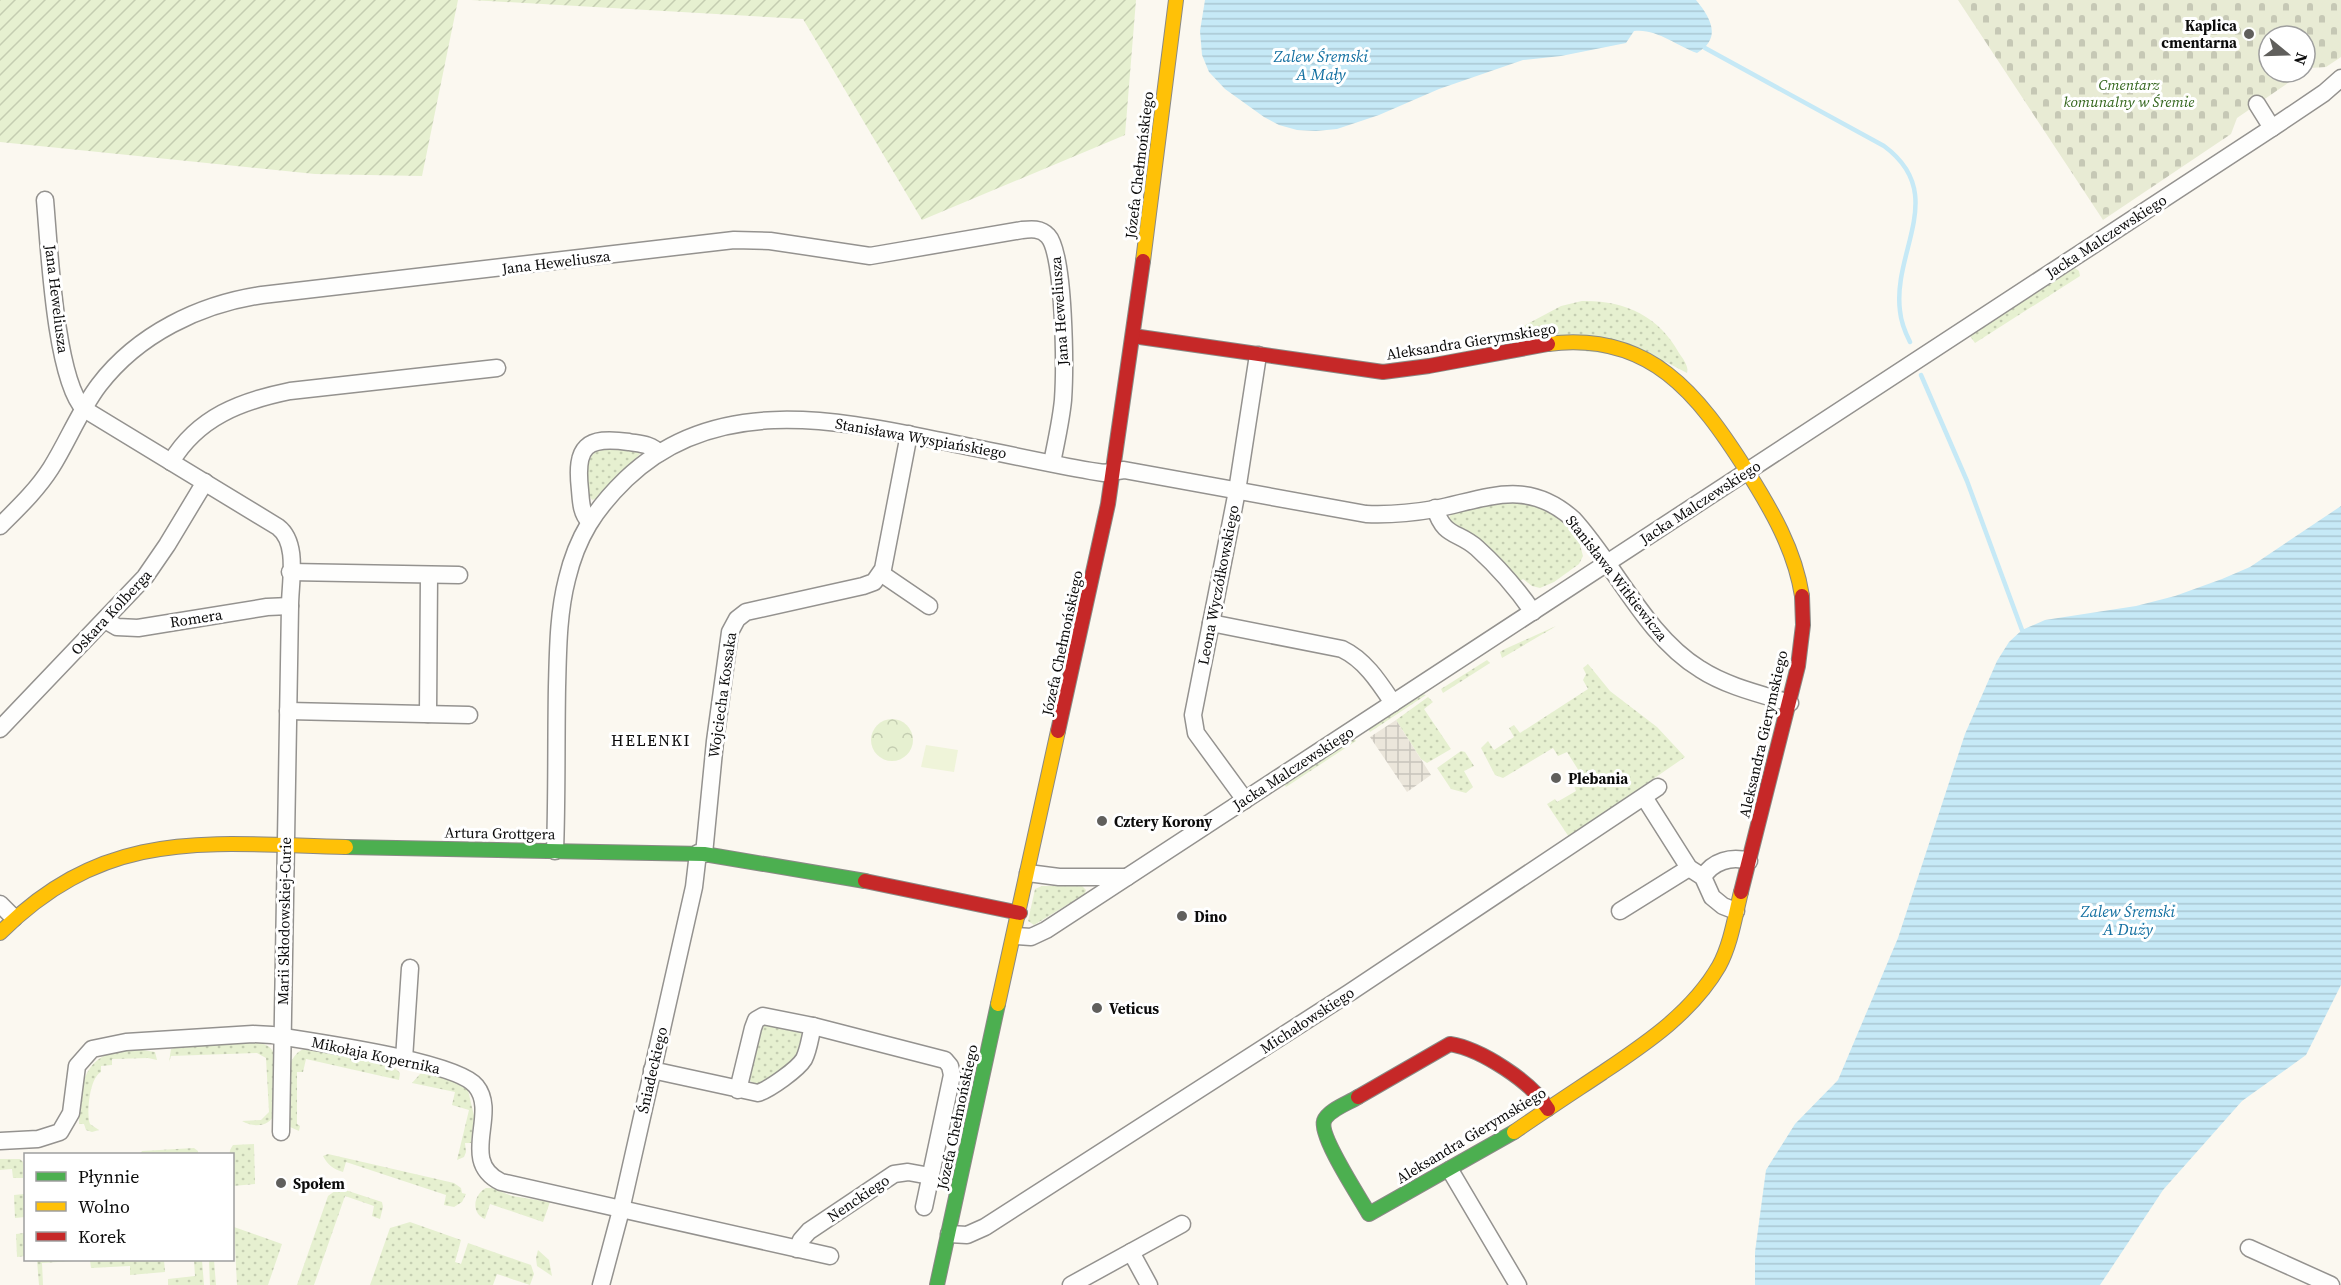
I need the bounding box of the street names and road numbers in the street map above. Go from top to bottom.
street label: Józefa Chełmońskiego [1119,90,1158,241]
street label: Jacka Malczewskiego [2041,189,2171,284]
street label: Jana Heweliusza [40,242,74,355]
street label: Jana Heweliusza [499,245,612,279]
street label: Jana Heweliusza [1045,255,1073,367]
street label: Aleksandra Gierymskiego [1385,317,1557,365]
street label: Stanisława Wyspiańskiego [834,413,1008,463]
street label: Jacka Malczewskiego [1635,455,1765,550]
street label: Leona Wyczółkowskiego [1192,503,1244,667]
street label: Stanisława Witkiewicza [1561,511,1673,646]
street label: Oskara Kolberga [66,564,156,659]
street label: Józefa Chełmońskiego [1036,568,1088,719]
street label: Romera [168,603,224,633]
street label: Wojciecha Kossaka [703,630,741,759]
street label: Aleksandra Gierymskiego [1733,648,1793,820]
street label: Jacka Malczewskiego [1228,721,1358,816]
street label: Artura Grottgera [444,822,556,844]
street label: Marii Skłodowskiej-Curie [272,836,296,1005]
street label: Michałowskiego [1256,982,1358,1058]
street label: Śniadeckiego [632,1025,672,1115]
street label: Mikołaja Kopernika [310,1031,443,1079]
street label: Józefa Chełmońskiego [931,1042,983,1193]
street label: Aleksandra Gierymskiego [1392,1082,1550,1188]
street label: Nenckiego [823,1169,893,1227]

